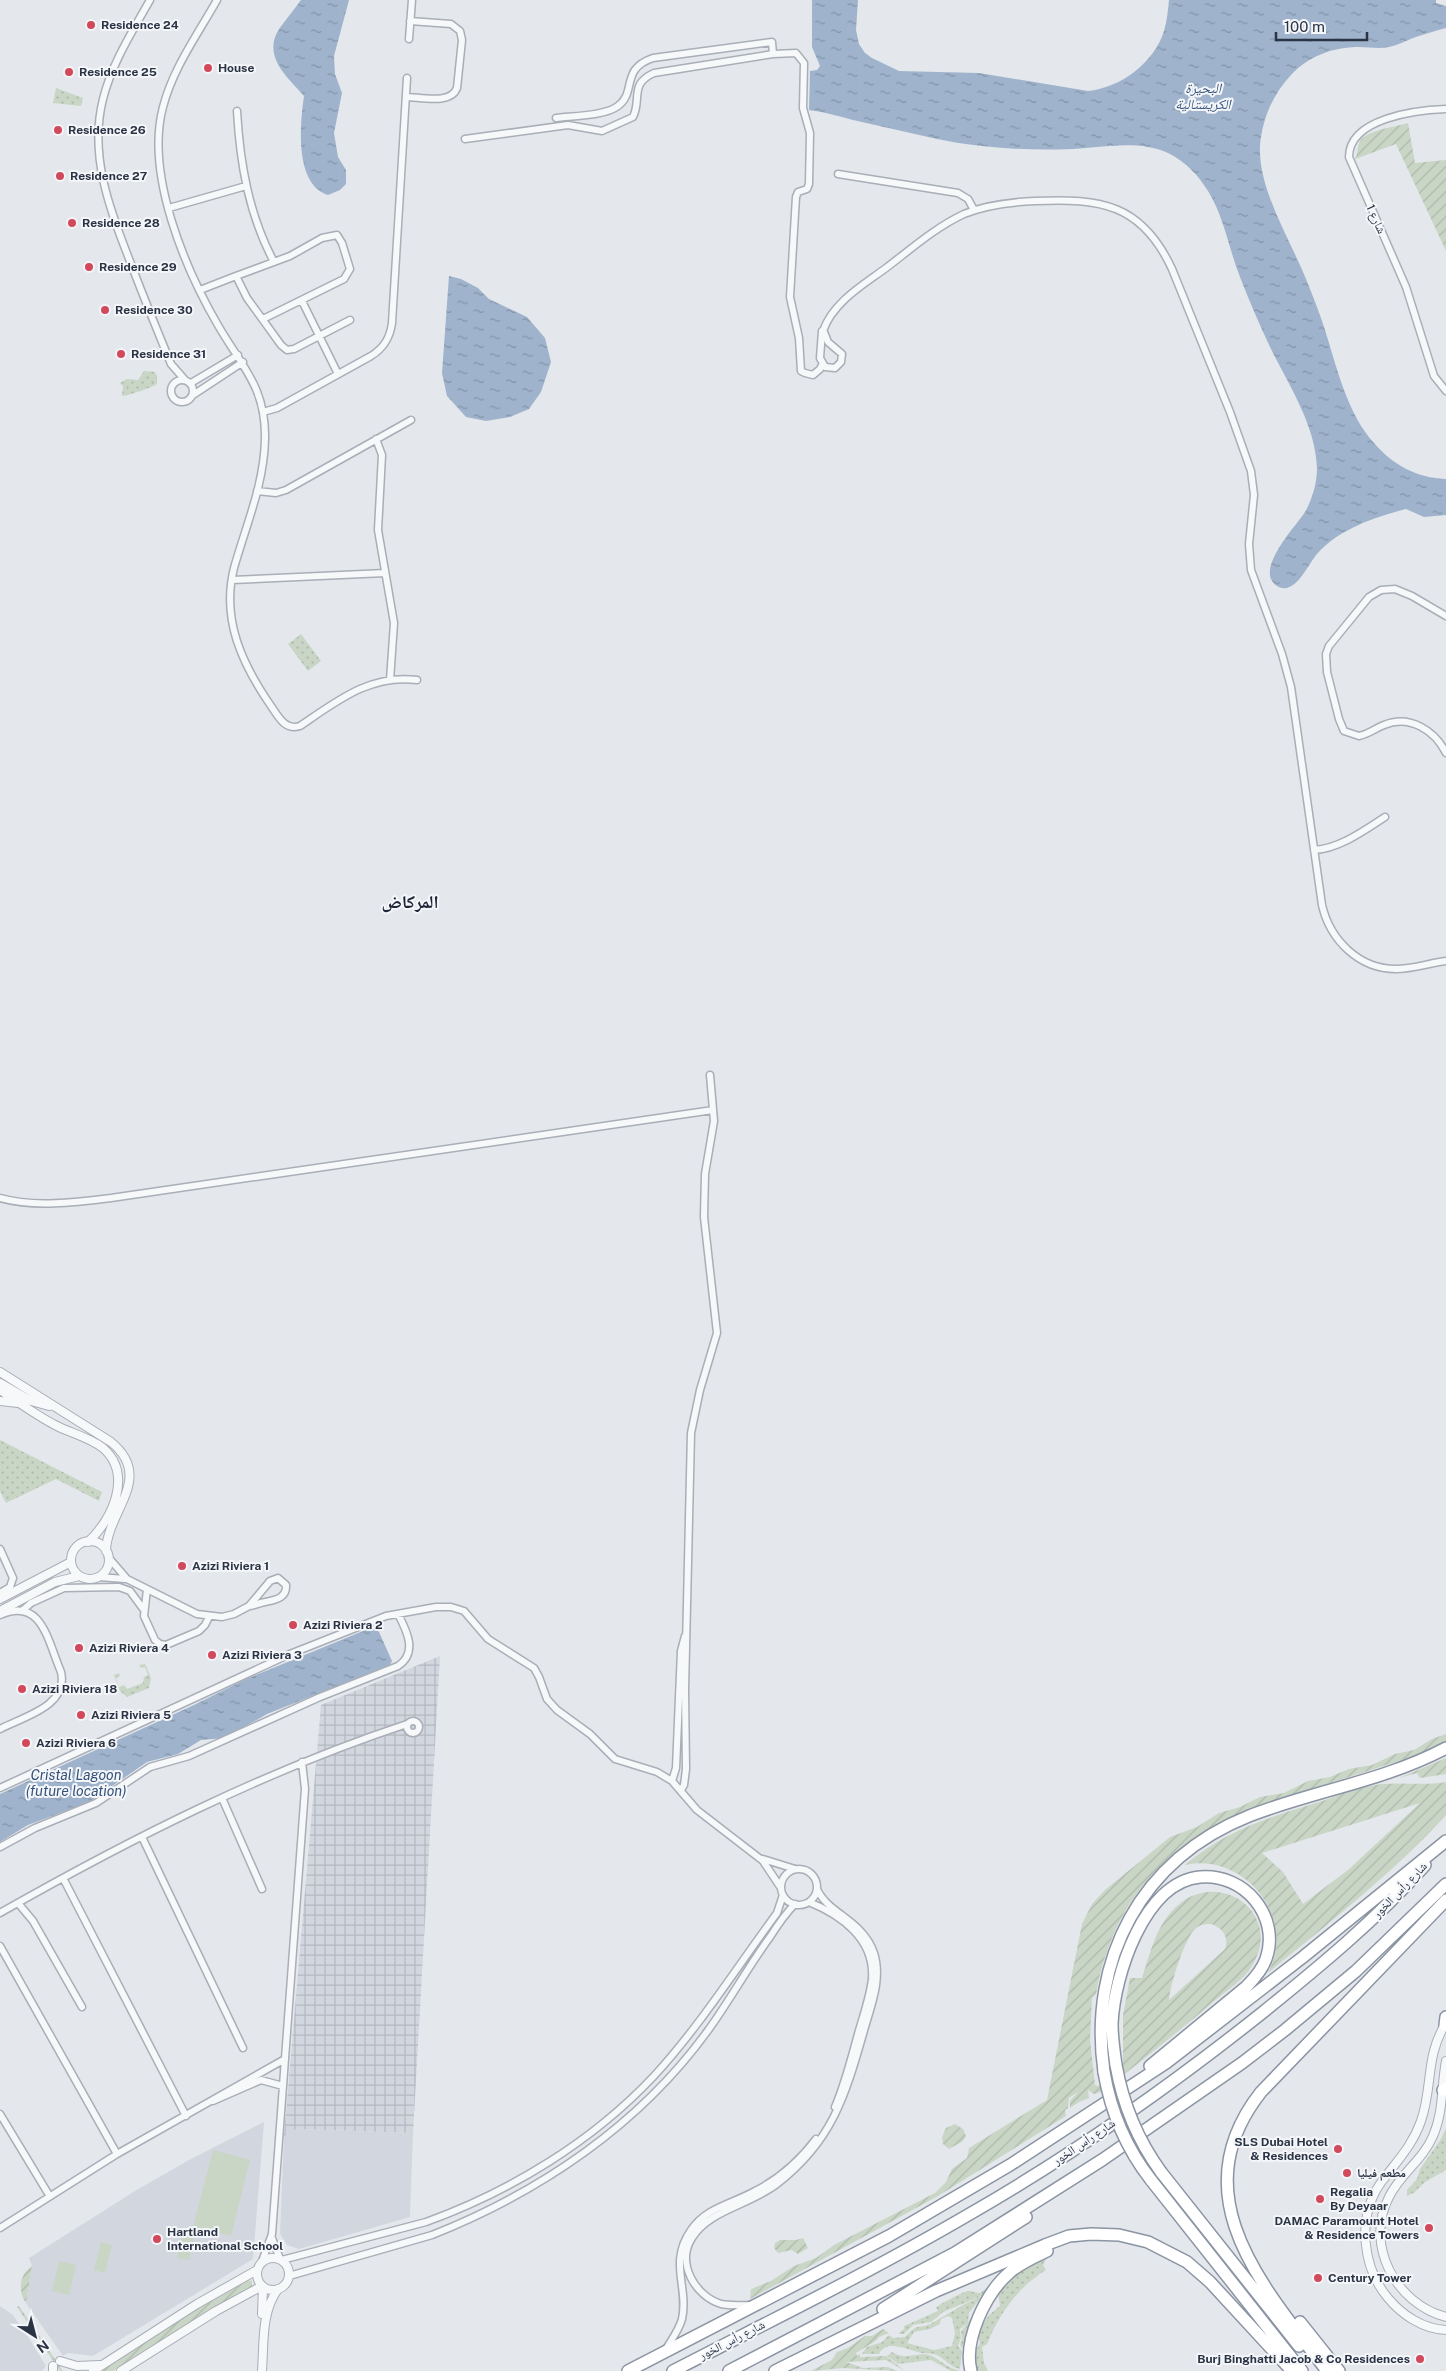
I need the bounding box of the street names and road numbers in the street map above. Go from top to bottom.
street label: شارع 1 [1362,202,1389,236]
street label: شارع رأس الخور [1369,1859,1431,1922]
street label: شارع رأس الخور [1049,2116,1118,2169]
street label: شارع رأس الخور [696,2317,768,2364]

